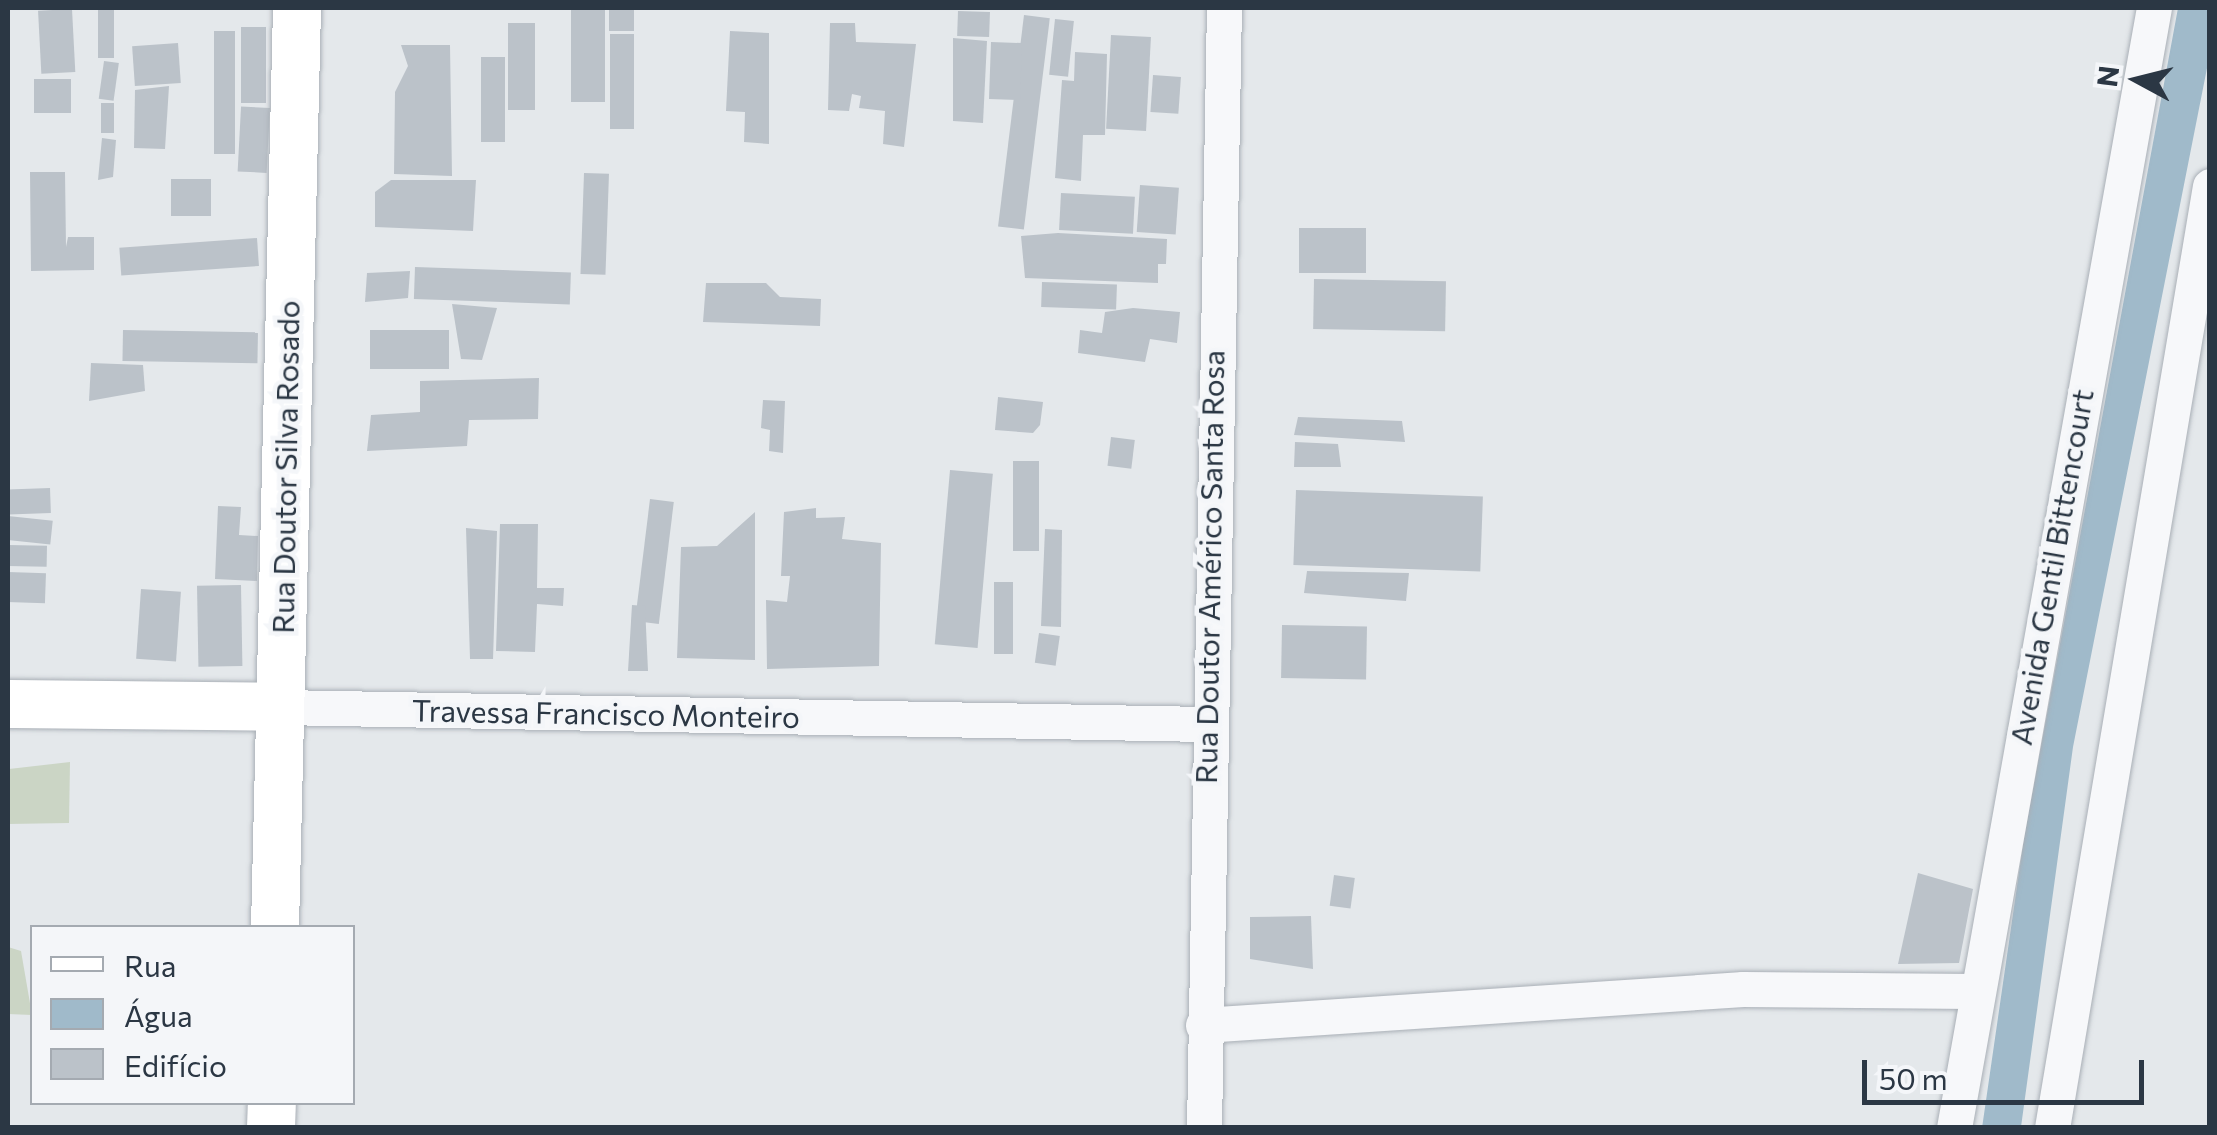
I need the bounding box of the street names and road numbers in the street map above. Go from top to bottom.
street label: Rua Doutor Silva Rosado [264,300,306,634]
street label: Rua Doutor Américo Santa Rosa [1187,350,1231,784]
street label: Avenida Gentil Bittencourt [2002,386,2100,748]
street label: Travessa Francisco Monteiro [412,692,800,734]

